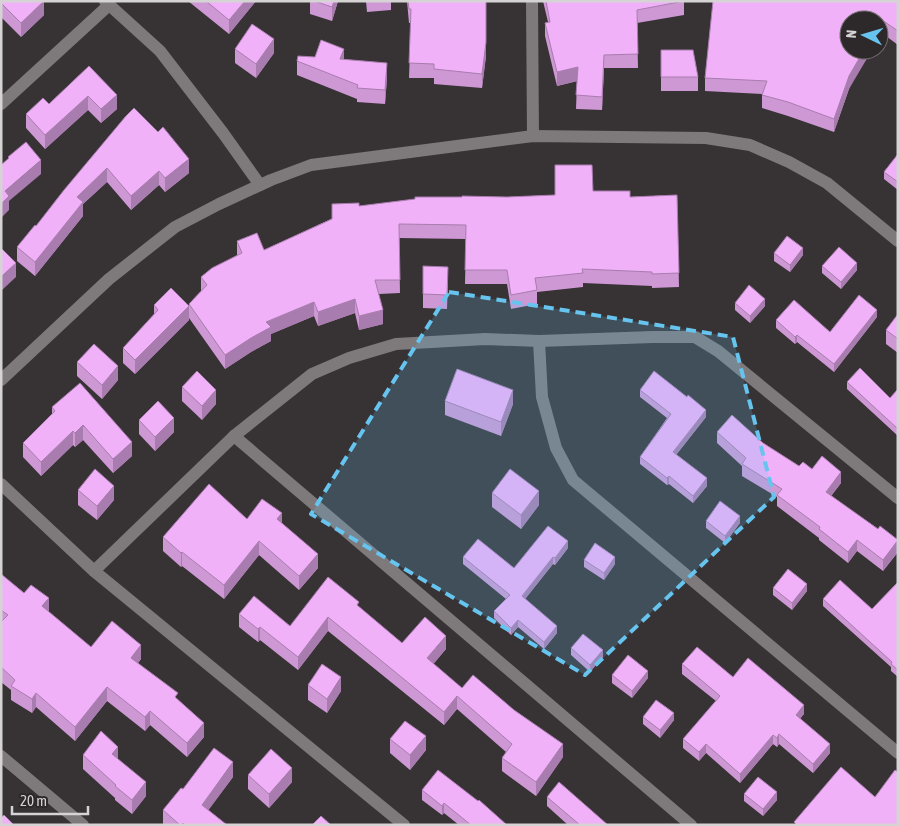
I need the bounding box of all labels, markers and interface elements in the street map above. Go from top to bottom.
north arrow [839,10,889,60]
text: N [843,29,859,39]
scale bar [12,784,89,816]
text: 20 m [20,792,47,809]

